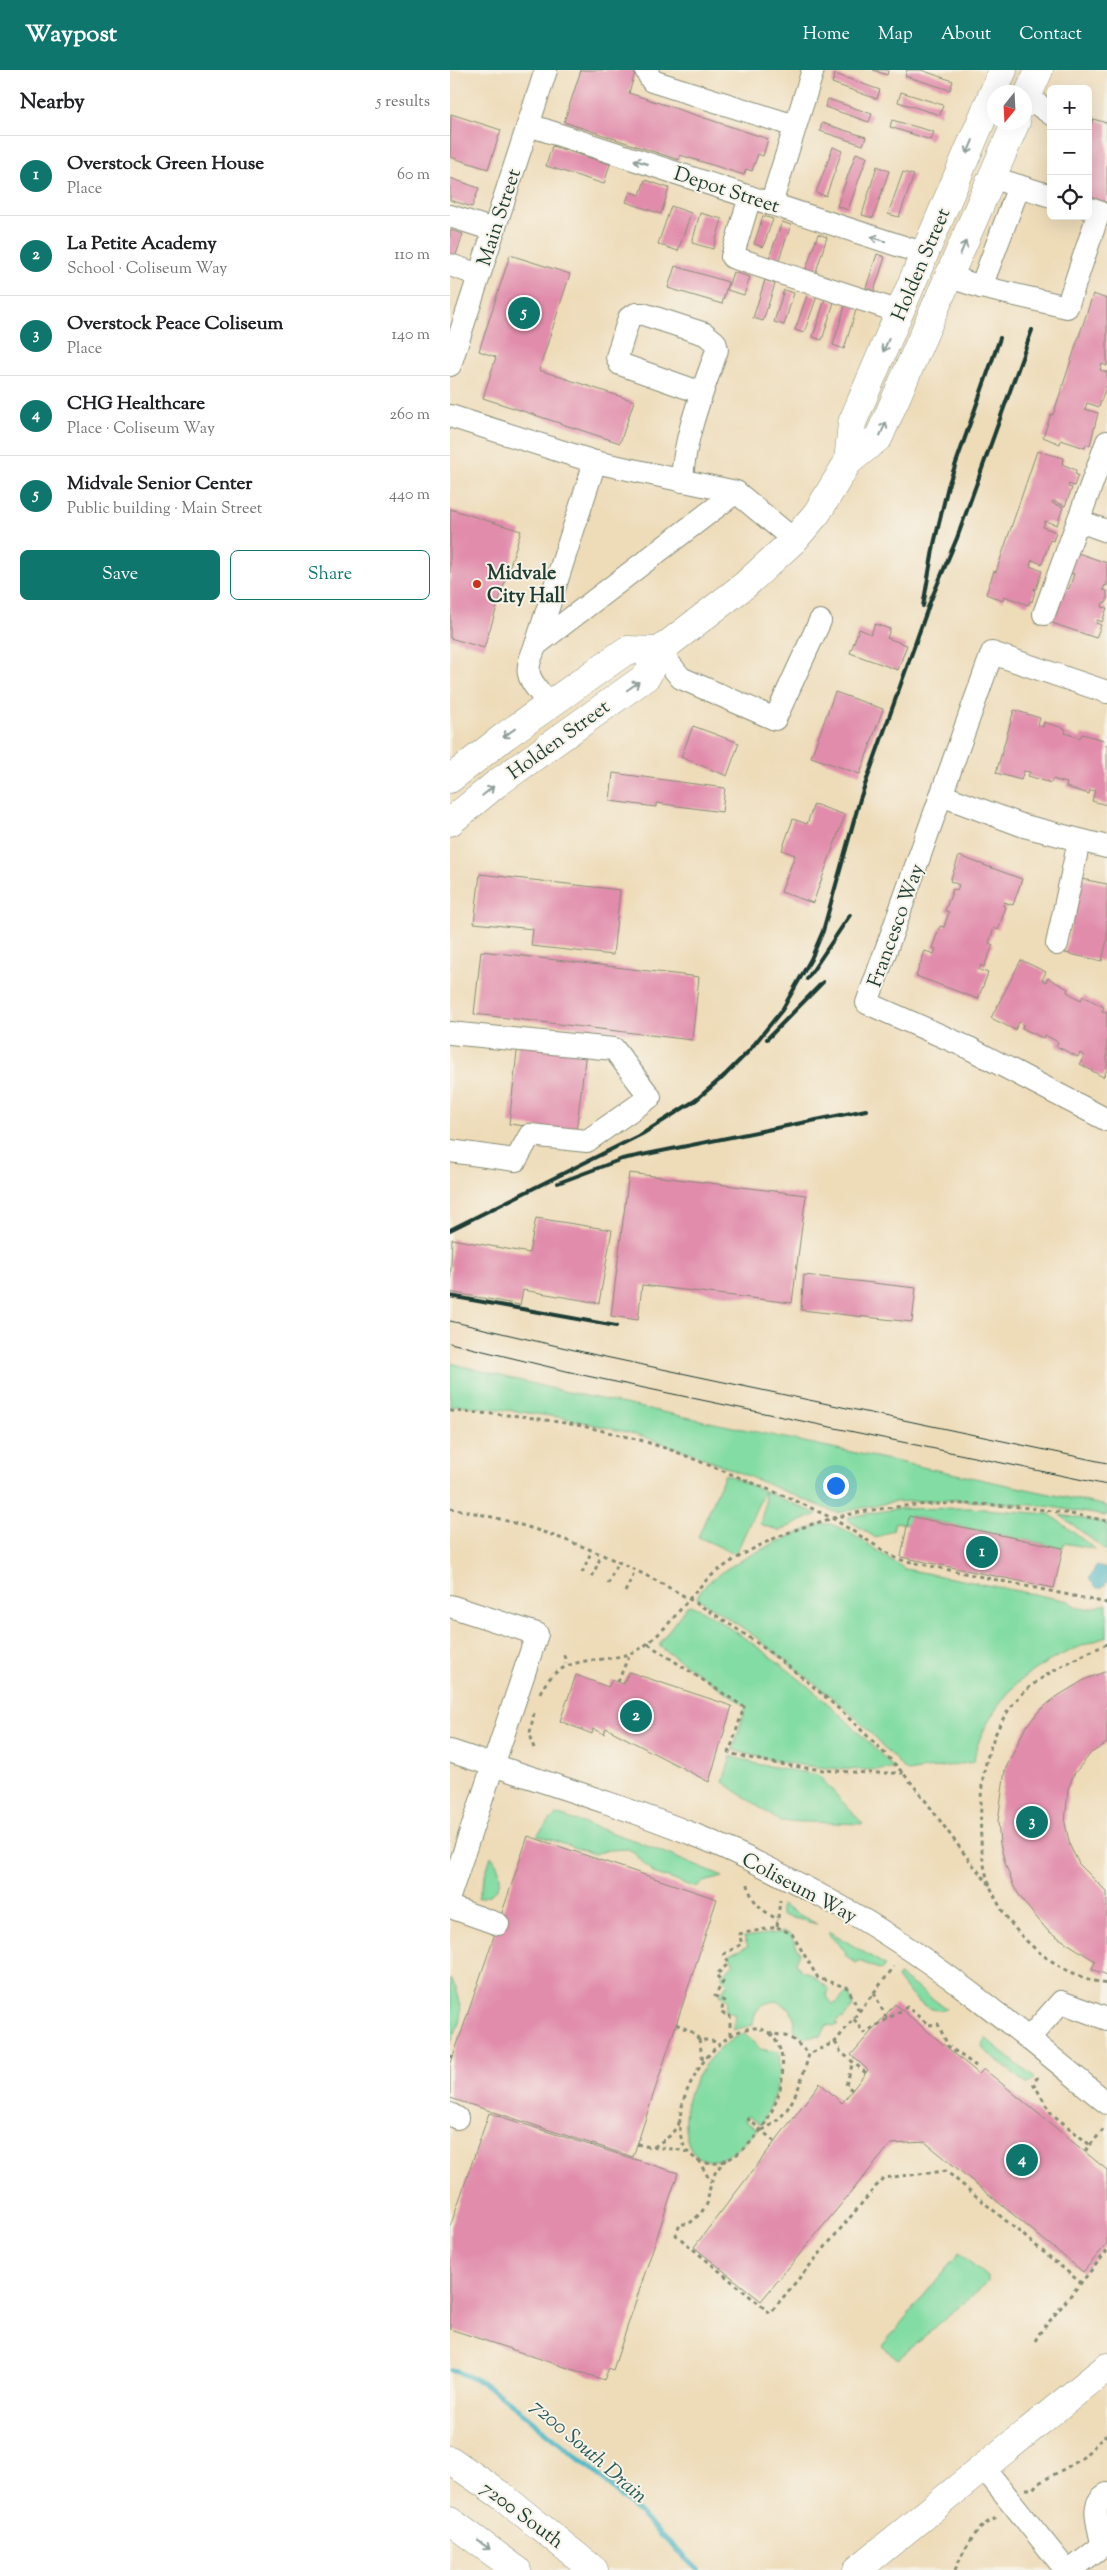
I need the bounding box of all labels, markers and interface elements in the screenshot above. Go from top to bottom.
text: Waypost [25,18,117,52]
text: Home [803,22,850,48]
text: Map [878,22,913,48]
text: About [941,22,991,48]
text: Contact [1019,22,1082,48]
north arrow [987,85,1032,130]
map controls [1047,85,1092,220]
button: + [1047,85,1092,130]
text: Nearby [20,88,85,118]
text: 5 results [376,91,430,114]
button: − [1047,130,1092,175]
one-way arrow [965,139,975,154]
text: Overstock Green House [67,151,264,178]
one-way arrow [633,156,649,166]
street label: Depot Street [670,161,783,222]
text: 1 [33,164,39,187]
text: 60 m [397,164,430,187]
street label: Main Street [471,165,530,270]
button: locate [1047,175,1092,220]
text: Place [67,178,102,201]
street label: Holden Street [885,204,959,326]
text: La Petite Academy [67,231,217,258]
one-way arrow [871,234,887,243]
one-way arrow [958,241,968,256]
text: 2 [32,244,40,267]
text: 110 m [394,244,430,267]
text: School · Coliseum Way [67,258,227,281]
pin: 5 [508,294,540,332]
text: Overstock Peace Coliseum [67,311,283,338]
text: 3 [33,324,39,347]
text: 140 m [392,324,430,347]
one-way arrow [880,337,890,352]
text: Place [67,338,102,361]
text: CHG Healthcare [67,391,205,418]
text: 4 [32,404,40,427]
text: 260 m [389,404,430,427]
text: Place · Coliseum Way [67,418,215,441]
one-way arrow [879,422,889,437]
text: Midvale Senior Center [67,471,252,498]
text: 5 [33,484,39,507]
text: 440 m [389,484,430,507]
text: Public building · Main Street [67,498,262,521]
button: Save [20,550,220,600]
button: Share [230,550,430,600]
place label: Midvale City Hall [487,560,566,612]
marker: Midvale City Hall [471,578,483,590]
one-way arrow [626,681,640,691]
street label: Holden Street [502,694,617,788]
one-way arrow [502,728,516,738]
one-way arrow [481,786,494,797]
street label: Francesco Way [862,860,933,992]
your location [823,1473,849,1499]
pin: 1 [966,1533,998,1571]
pin: 2 [620,1697,652,1735]
pin: 3 [1016,1803,1048,1841]
street label: Coliseum Way [736,1847,862,1932]
pin: 4 [1006,2141,1038,2179]
water label: 7200 South Drain [523,2393,654,2512]
street label: 7200 South [474,2475,569,2557]
one-way arrow [477,2540,491,2550]

